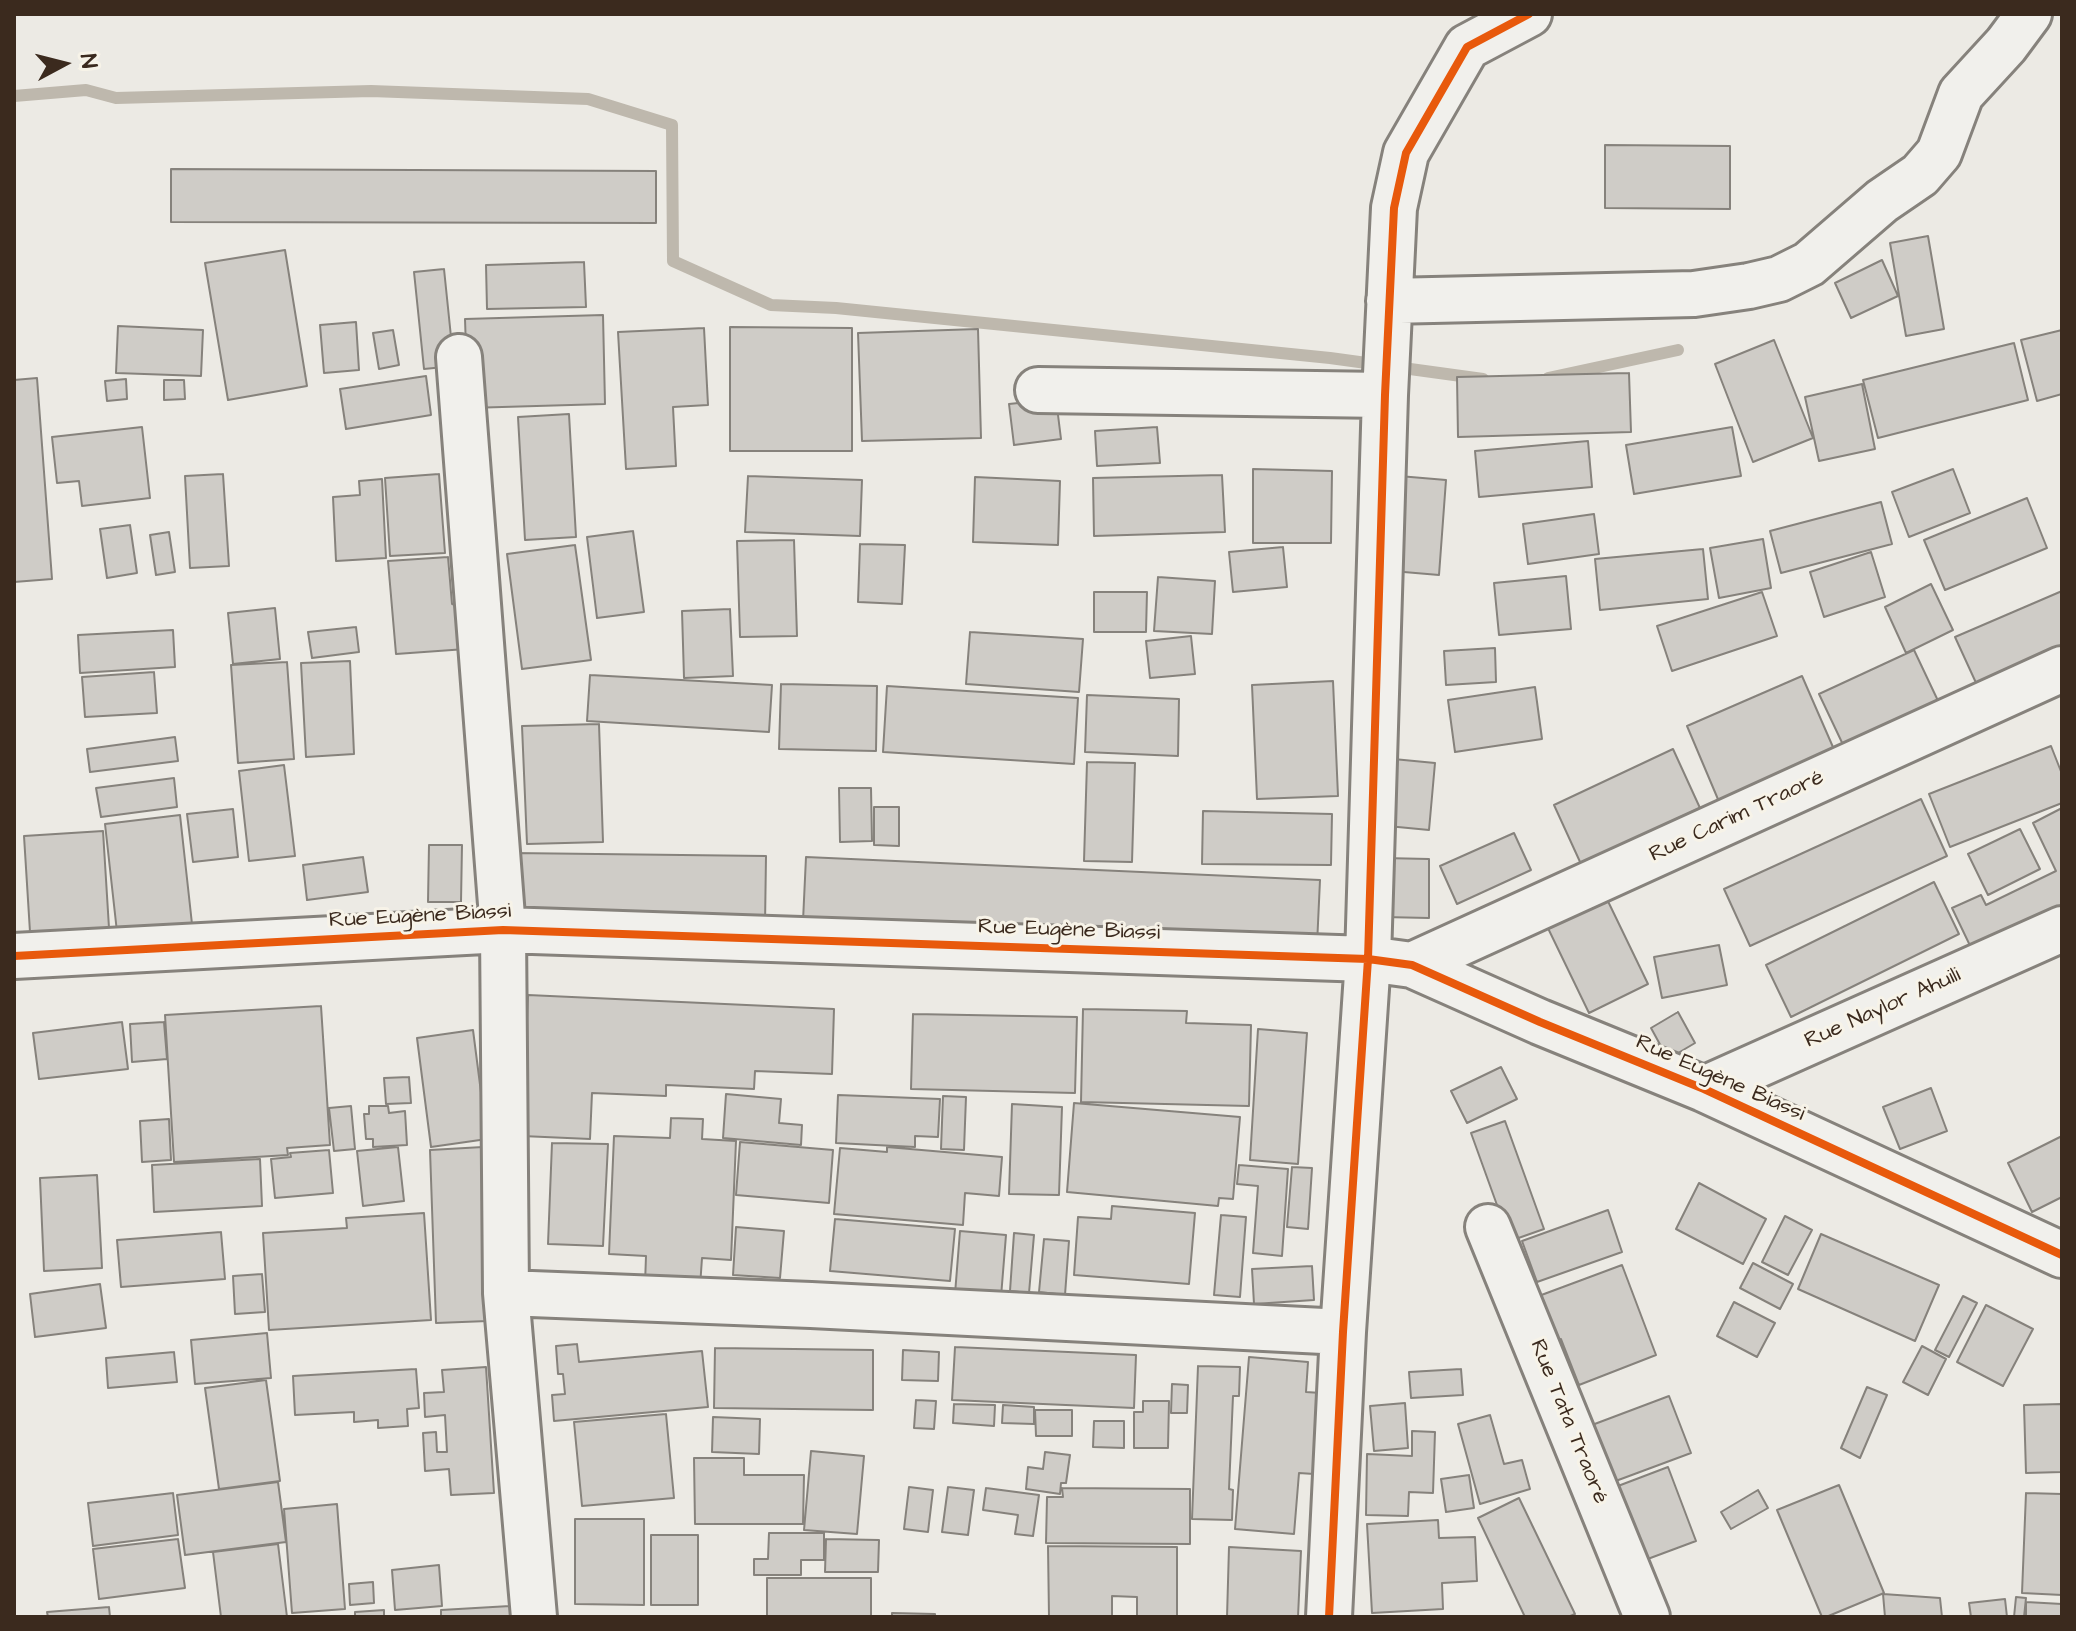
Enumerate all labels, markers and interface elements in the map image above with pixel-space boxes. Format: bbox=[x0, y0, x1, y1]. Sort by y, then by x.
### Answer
north arrow bbox=[24, 24, 104, 104]
text: N bbox=[72, 52, 105, 70]
street label: Rue Carim Traoré bbox=[1646, 765, 1828, 869]
street label: Rue Eugène Biassi bbox=[328, 899, 512, 935]
street label: Rue Eugène Biassi bbox=[977, 915, 1161, 947]
street label: Rue Naylor Ahuili bbox=[1801, 963, 1965, 1055]
street label: Rue Eugène Biassi bbox=[1631, 1030, 1809, 1128]
street label: Rue Tata Traoré bbox=[1523, 1336, 1613, 1508]

